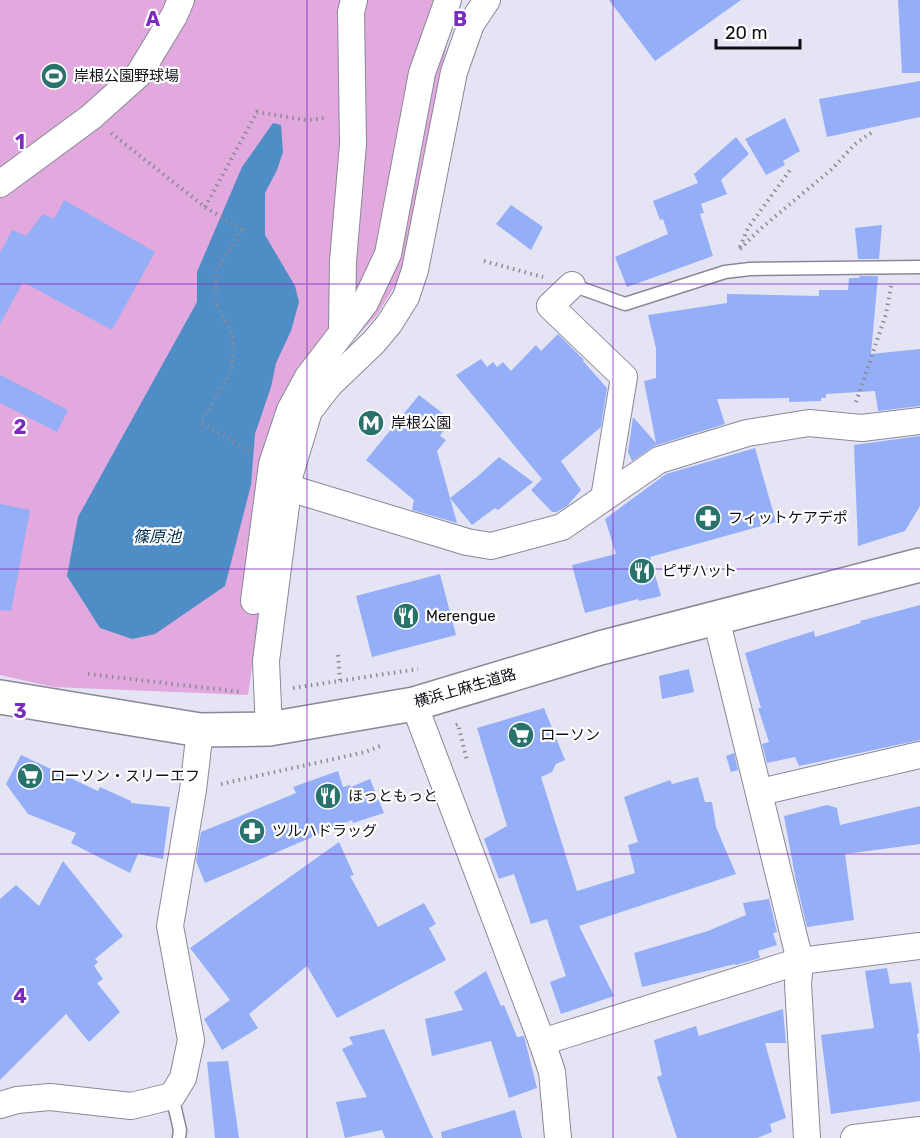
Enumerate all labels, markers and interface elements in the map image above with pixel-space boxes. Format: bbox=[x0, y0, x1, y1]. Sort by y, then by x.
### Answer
text: A bbox=[146, 7, 161, 31]
text: B bbox=[453, 7, 467, 31]
scale bar bbox=[716, 12, 800, 50]
text: 20 m bbox=[725, 22, 767, 44]
sports icon: 岸根公園野球場 bbox=[39, 61, 69, 91]
place label: 岸根公園野球場 bbox=[74, 67, 179, 85]
text: 1 bbox=[15, 130, 25, 154]
metro station icon: 岸根公園 bbox=[356, 408, 386, 438]
place label: 岸根公園 bbox=[391, 414, 451, 432]
text: 2 bbox=[14, 415, 27, 439]
pharmacy icon: フィットケアデポ bbox=[693, 503, 723, 533]
place label: フィットケアデポ bbox=[728, 509, 848, 527]
water label: 篠原池 bbox=[133, 527, 183, 546]
restaurant icon: ピザハット bbox=[627, 556, 657, 586]
place label: ピザハット bbox=[662, 562, 737, 580]
restaurant icon: Merengue bbox=[391, 601, 421, 631]
place label: Merengue bbox=[426, 607, 496, 625]
street label: 横浜上麻生道路 bbox=[412, 665, 518, 711]
text: 3 bbox=[13, 699, 27, 723]
supermarket icon: ローソン bbox=[506, 720, 536, 750]
place label: ローソン bbox=[540, 726, 600, 744]
supermarket icon: ローソン・スリーエフ bbox=[15, 761, 45, 791]
place label: ローソン・スリーエフ bbox=[50, 767, 200, 785]
restaurant icon: ほっともっと bbox=[313, 781, 343, 811]
place label: ほっともっと bbox=[348, 787, 438, 805]
pharmacy icon: ツルハドラッグ bbox=[237, 816, 267, 846]
place label: ツルハドラッグ bbox=[272, 822, 377, 840]
text: 4 bbox=[13, 984, 27, 1008]

